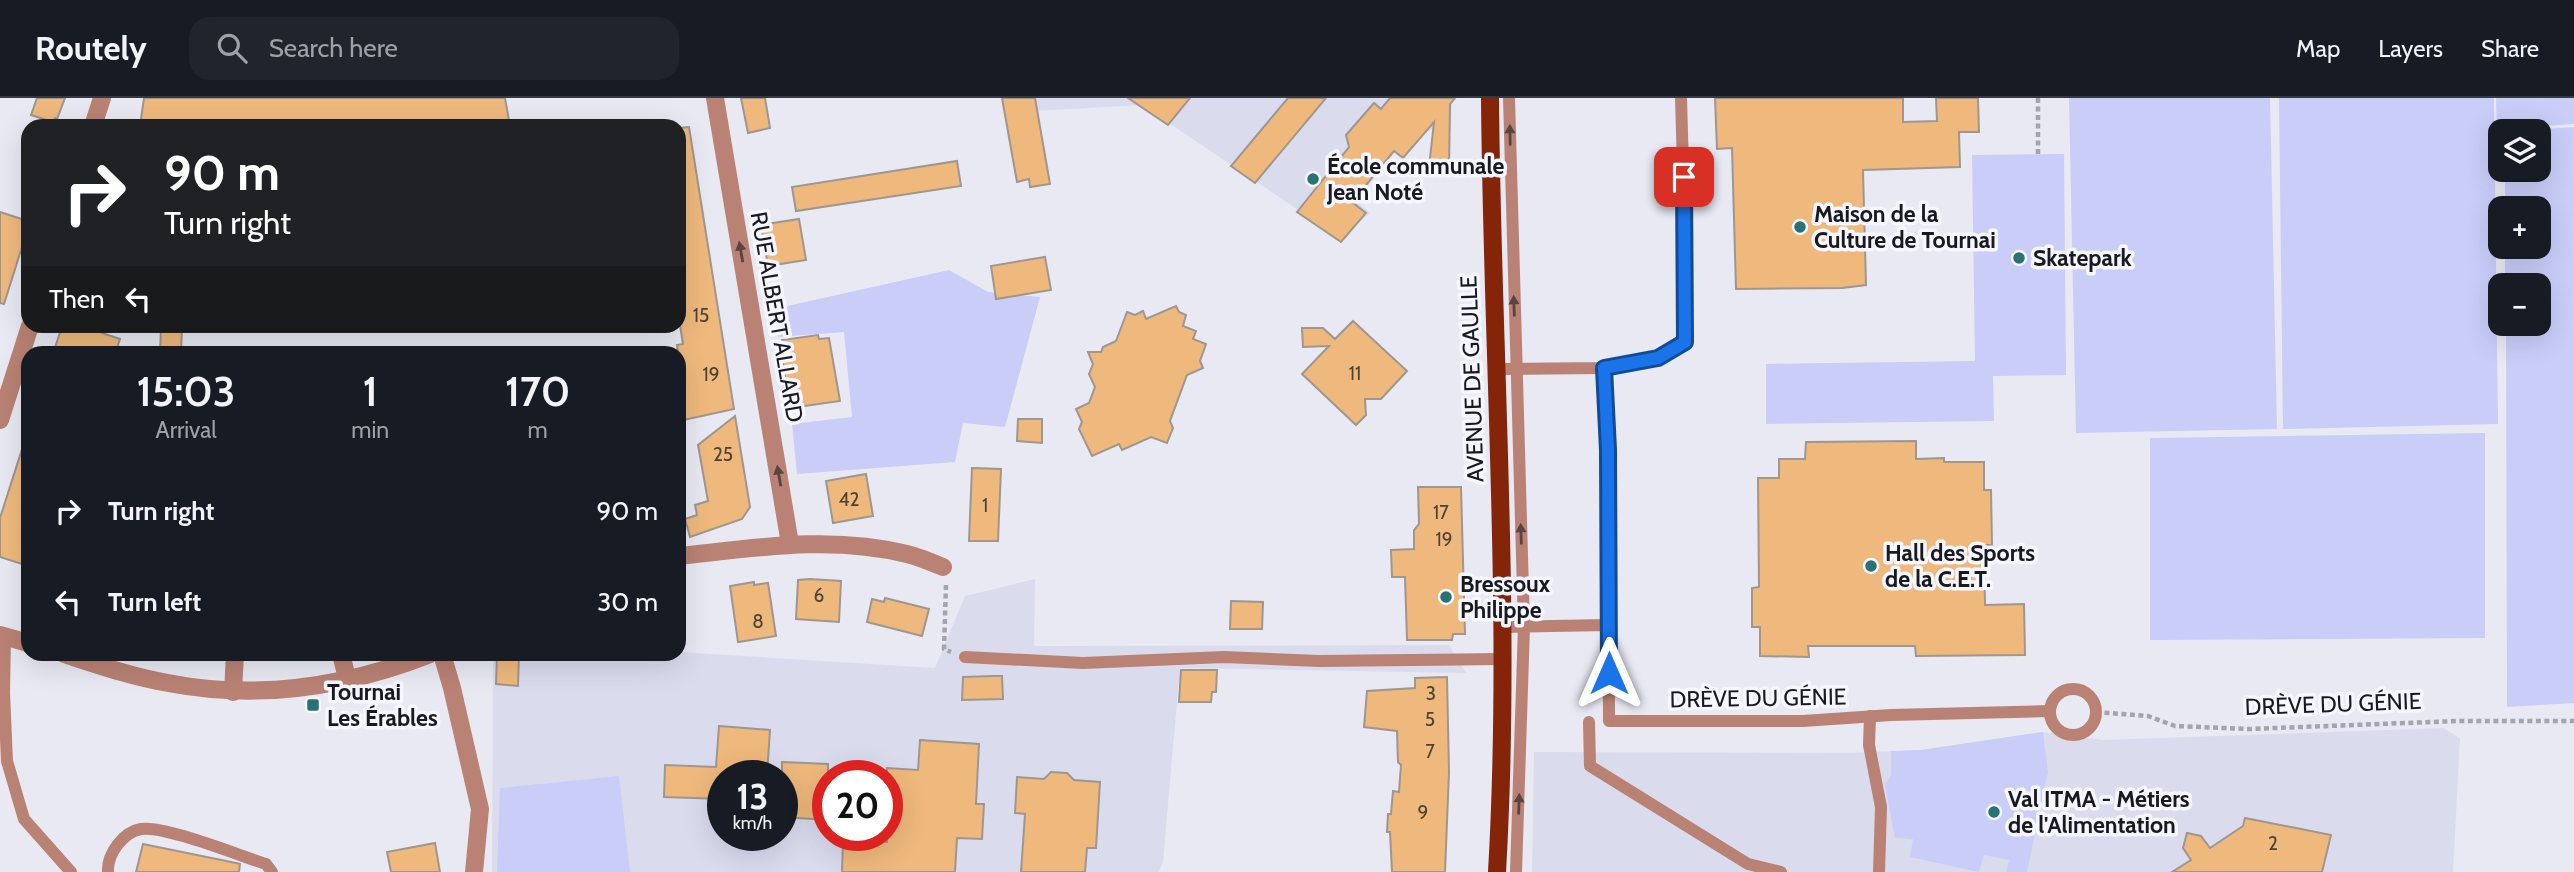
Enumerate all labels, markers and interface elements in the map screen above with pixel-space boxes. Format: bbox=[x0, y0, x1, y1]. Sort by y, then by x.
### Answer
search box bbox=[189, 17, 679, 80]
text: Routely bbox=[35, 28, 147, 68]
icon: search bbox=[213, 29, 251, 67]
text: Search here bbox=[269, 32, 398, 64]
text: Map bbox=[2296, 34, 2340, 63]
text: Layers bbox=[2378, 34, 2443, 63]
text: Share bbox=[2481, 34, 2539, 63]
map controls bbox=[2488, 119, 2551, 336]
button: layers bbox=[2488, 119, 2551, 182]
one-way arrow bbox=[1504, 124, 1515, 146]
text: 90 m bbox=[164, 143, 280, 202]
icon: right bbox=[49, 147, 140, 238]
pin bbox=[1654, 147, 1714, 207]
place label: École communale Jean Noté bbox=[1326, 152, 1504, 206]
icon: arrive bbox=[1665, 158, 1703, 196]
marker: École communale Jean Noté bbox=[1305, 171, 1321, 187]
button: + bbox=[2488, 196, 2551, 259]
place label: Maison de la Culture de Tournai bbox=[1814, 200, 1996, 254]
text: Turn right bbox=[164, 203, 291, 242]
street label: RUE ALBERT ALLARD bbox=[745, 209, 809, 425]
marker: Maison de la Culture de Tournai bbox=[1792, 219, 1808, 235]
one-way arrow bbox=[735, 241, 746, 263]
place label: Skatepark bbox=[2033, 244, 2132, 272]
marker: Skatepark bbox=[2011, 250, 2027, 266]
button: − bbox=[2488, 273, 2551, 336]
street label: AVENUE DE GAULLE bbox=[1454, 275, 1490, 483]
icon: left bbox=[119, 280, 157, 318]
text: Then bbox=[49, 283, 105, 315]
one-way arrow bbox=[1509, 295, 1520, 317]
house number: 15 bbox=[693, 304, 709, 327]
house number: 11 bbox=[1349, 362, 1361, 385]
house number: 19 bbox=[703, 363, 720, 386]
text: 15:03 bbox=[137, 365, 236, 417]
text: 1 bbox=[363, 365, 378, 417]
text: 170 bbox=[505, 365, 570, 417]
text: Arrival bbox=[156, 416, 217, 444]
text: min bbox=[351, 416, 389, 444]
text: m bbox=[527, 416, 548, 444]
house number: 25 bbox=[713, 443, 733, 466]
one-way arrow bbox=[773, 465, 784, 487]
house number: 42 bbox=[839, 488, 859, 511]
icon: right bbox=[49, 492, 87, 530]
house number: 1 bbox=[982, 494, 988, 517]
text: Turn right bbox=[108, 495, 214, 527]
text: 90 m bbox=[596, 495, 658, 527]
house number: 17 bbox=[1433, 501, 1449, 524]
one-way arrow bbox=[1516, 522, 1527, 544]
house number: 19 bbox=[1436, 528, 1453, 551]
place label: Hall des Sports de la C.E.T. bbox=[1885, 539, 2035, 593]
marker: Hall des Sports de la C.E.T. bbox=[1863, 558, 1879, 574]
place label: Bressoux Philippe bbox=[1460, 570, 1551, 624]
icon: left bbox=[49, 583, 87, 621]
house number: 6 bbox=[814, 584, 824, 607]
text: Turn left bbox=[108, 586, 201, 618]
text: 30 m bbox=[597, 586, 658, 618]
marker: Bressoux Philippe bbox=[1438, 589, 1454, 605]
house number: 8 bbox=[752, 610, 764, 633]
position arrow bbox=[1572, 636, 1646, 710]
place label: Tournai Les Érables bbox=[327, 678, 438, 732]
street label: DRÈVE DU GÉNIE bbox=[1669, 681, 1847, 714]
house number: 3 bbox=[1426, 682, 1436, 705]
street label: DRÈVE DU GÉNIE bbox=[2244, 686, 2422, 721]
marker: Tournai Les Érables bbox=[305, 697, 321, 713]
house number: 5 bbox=[1425, 708, 1435, 731]
house number: 7 bbox=[1425, 740, 1435, 763]
speed limit sign: 20 bbox=[812, 760, 903, 851]
text: 13 bbox=[737, 775, 768, 818]
place label: Val ITMA - Métiers de l'Alimentation bbox=[2008, 785, 2190, 839]
one-way arrow bbox=[1513, 793, 1524, 815]
house number: 9 bbox=[1418, 801, 1428, 824]
marker: Val ITMA - Métiers de l'Alimentation bbox=[1986, 804, 2002, 820]
text: km/h bbox=[733, 812, 772, 834]
house number: 2 bbox=[2268, 832, 2278, 855]

